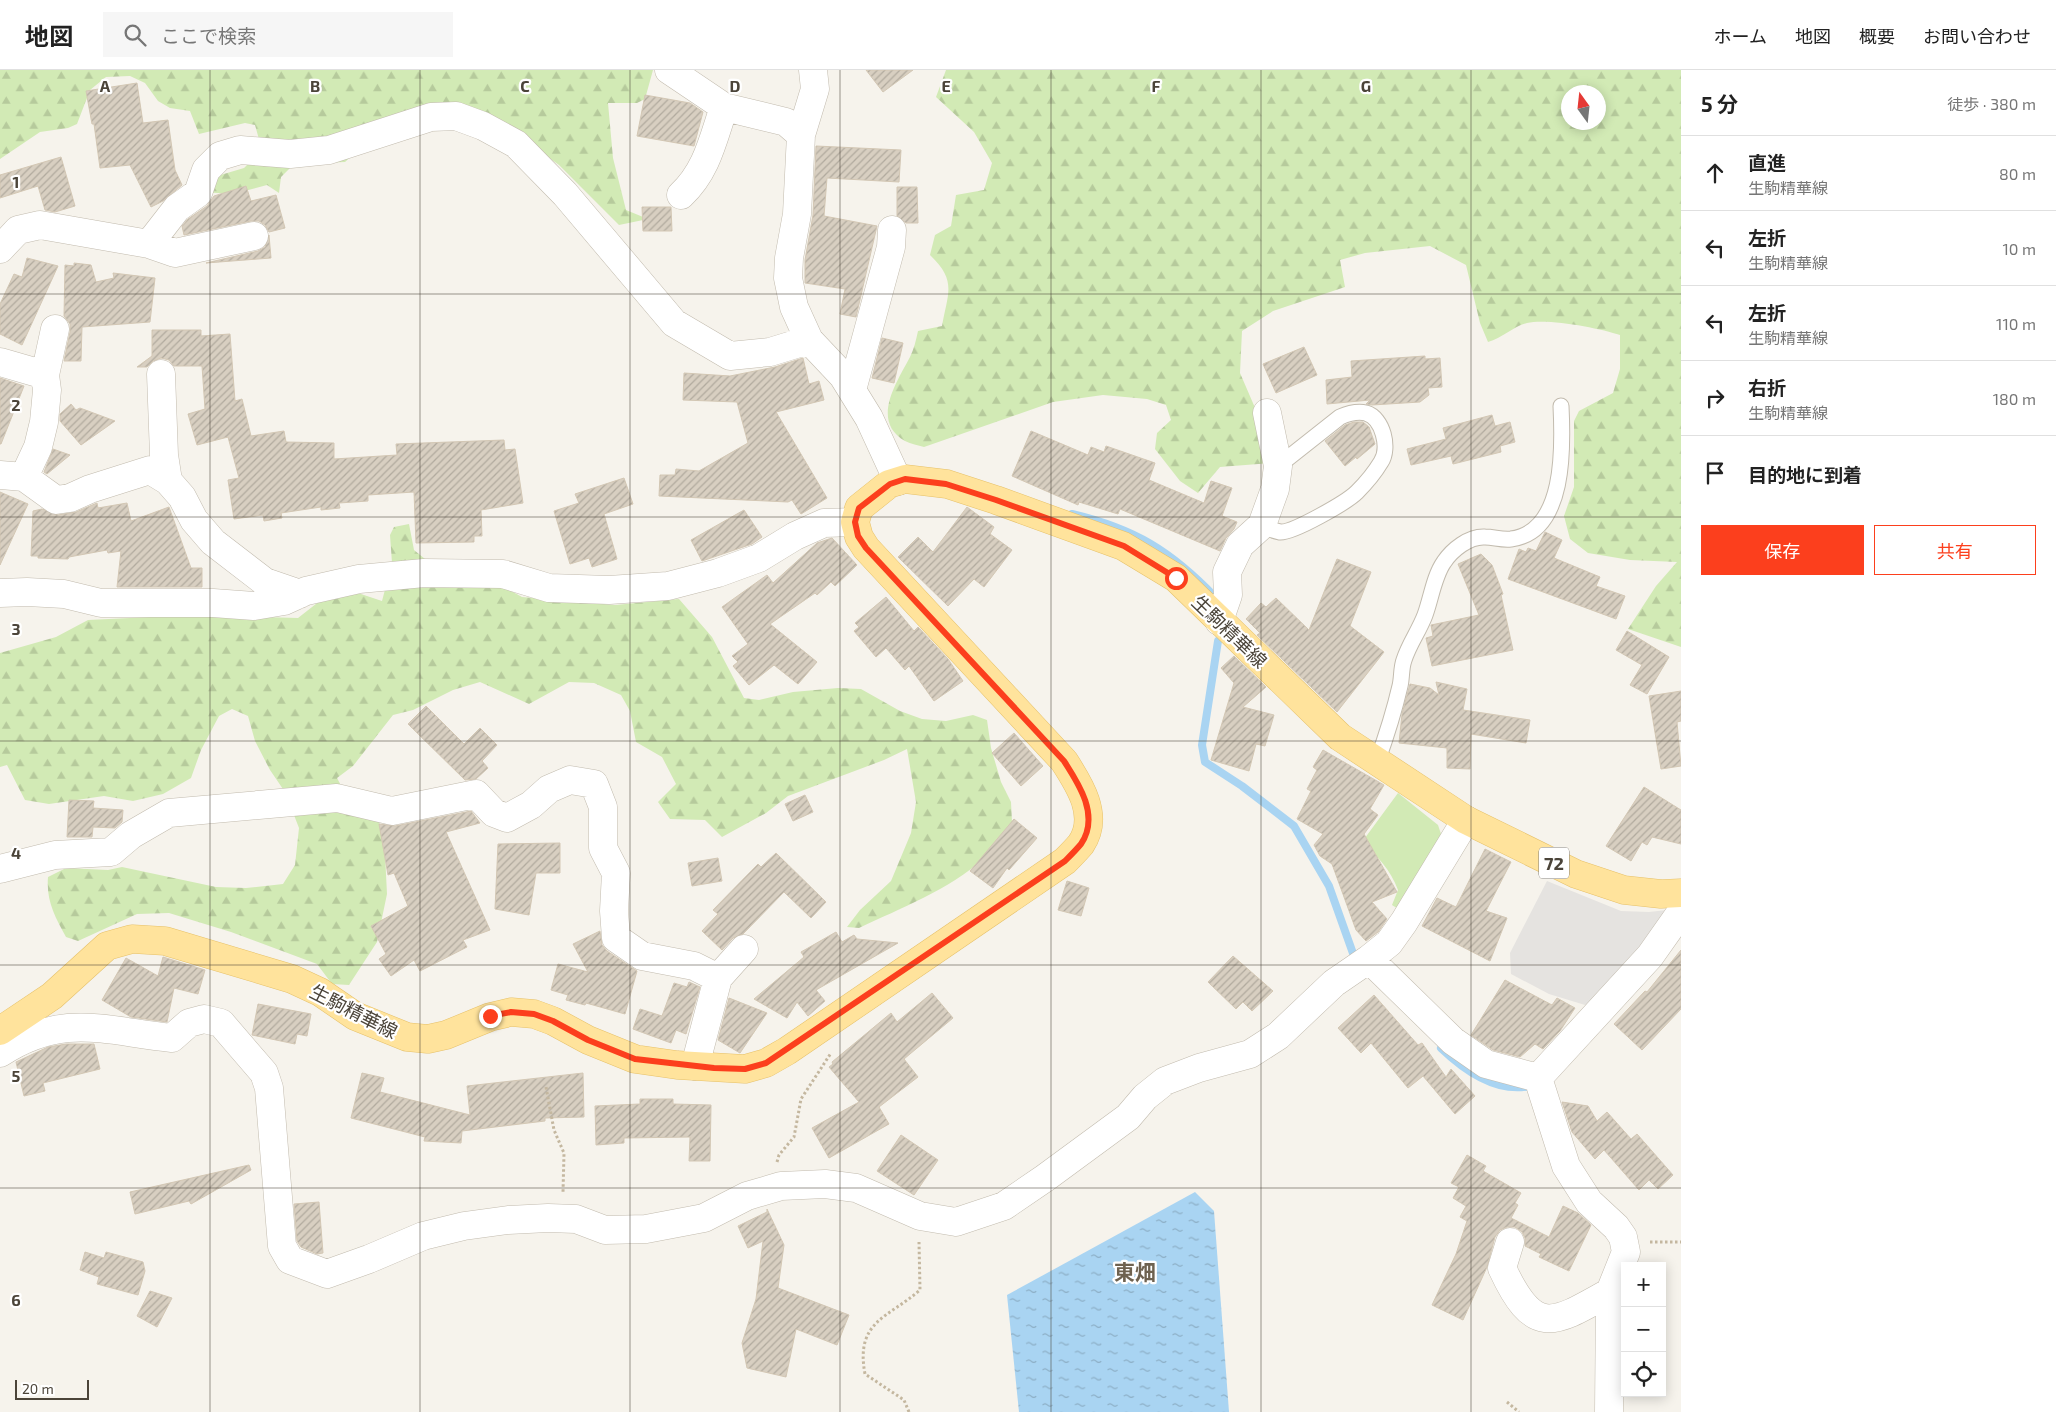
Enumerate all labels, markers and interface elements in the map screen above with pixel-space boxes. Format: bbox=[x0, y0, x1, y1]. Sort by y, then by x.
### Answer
search box bbox=[103, 12, 453, 57]
text: 地図 bbox=[25, 21, 73, 50]
icon: search bbox=[121, 21, 149, 49]
text: ここで検索 bbox=[161, 24, 256, 47]
text: ホーム bbox=[1714, 25, 1767, 47]
text: 地図 bbox=[1795, 25, 1831, 47]
text: 概要 bbox=[1859, 25, 1895, 47]
text: お問い合わせ bbox=[1923, 25, 2031, 47]
text: A bbox=[100, 76, 111, 95]
text: B bbox=[310, 76, 320, 95]
text: C bbox=[520, 76, 530, 95]
text: D bbox=[730, 76, 741, 95]
text: E bbox=[941, 76, 951, 95]
text: F bbox=[1152, 76, 1161, 95]
text: G bbox=[1361, 76, 1371, 95]
north arrow bbox=[1561, 85, 1606, 130]
text: 5 分 bbox=[1701, 91, 1738, 116]
text: 徒歩 · 380 m bbox=[1947, 94, 2036, 113]
text: 直進 bbox=[1748, 151, 1786, 174]
icon: ahead bbox=[1701, 159, 1729, 187]
text: 80 m bbox=[1999, 164, 2036, 183]
text: 1 bbox=[13, 172, 19, 191]
text: 生駒精華線 bbox=[1748, 178, 1828, 197]
text: 左折 bbox=[1748, 226, 1786, 249]
icon: left bbox=[1701, 234, 1729, 262]
text: 10 m bbox=[2002, 239, 2036, 258]
text: 生駒精華線 bbox=[1748, 253, 1828, 272]
text: 左折 bbox=[1748, 301, 1786, 324]
icon: left bbox=[1701, 309, 1729, 337]
text: 110 m bbox=[1996, 314, 2036, 333]
text: 生駒精華線 bbox=[1748, 328, 1828, 347]
text: 右折 bbox=[1748, 376, 1786, 399]
icon: right bbox=[1701, 384, 1729, 412]
text: 180 m bbox=[1993, 389, 2036, 408]
text: 2 bbox=[11, 395, 21, 414]
text: 生駒精華線 bbox=[1748, 403, 1828, 422]
icon: arrive bbox=[1701, 459, 1729, 487]
text: 目的地に到着 bbox=[1748, 463, 1862, 486]
button: 保存 bbox=[1701, 525, 1864, 575]
button: 共有 bbox=[1874, 525, 2036, 575]
route start bbox=[1165, 567, 1188, 590]
street label: 生駒精華線 bbox=[1188, 590, 1272, 672]
text: 3 bbox=[11, 619, 21, 638]
text: 4 bbox=[11, 843, 21, 862]
road number: 72 bbox=[1539, 848, 1569, 878]
street label: 生駒精華線 bbox=[306, 979, 402, 1043]
route end bbox=[479, 1005, 502, 1028]
text: 5 bbox=[12, 1066, 21, 1085]
district label: 東畑 bbox=[1114, 1259, 1156, 1284]
map controls bbox=[1621, 1262, 1666, 1397]
button: + bbox=[1621, 1262, 1666, 1307]
text: 6 bbox=[11, 1290, 21, 1309]
button: − bbox=[1621, 1307, 1666, 1352]
button: locate bbox=[1621, 1352, 1666, 1397]
scale bar bbox=[15, 1377, 89, 1400]
text: 20 m bbox=[22, 1380, 54, 1397]

